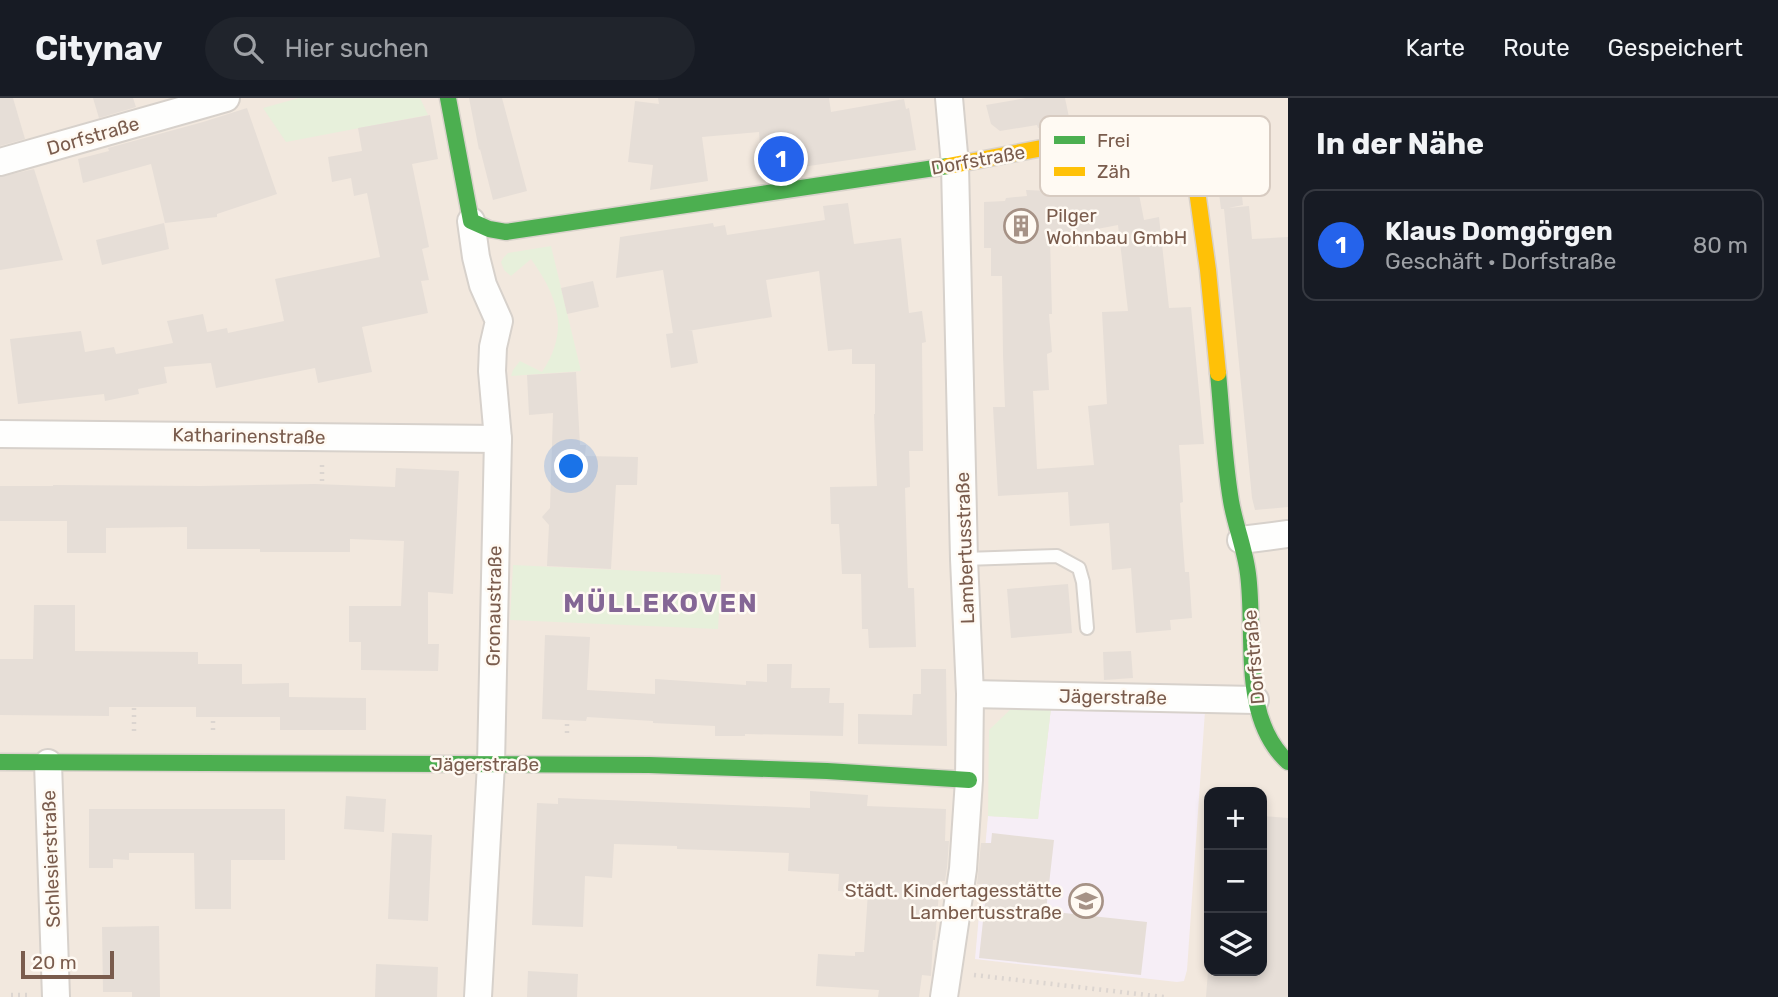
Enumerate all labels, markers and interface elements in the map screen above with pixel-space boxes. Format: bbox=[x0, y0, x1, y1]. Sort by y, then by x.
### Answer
search box bbox=[205, 17, 695, 80]
text: Citynav bbox=[35, 29, 163, 68]
icon: search bbox=[229, 29, 267, 67]
text: Hier suchen bbox=[285, 33, 429, 64]
text: Karte bbox=[1406, 34, 1465, 62]
text: Route bbox=[1503, 34, 1570, 62]
text: Gespeichert bbox=[1608, 34, 1743, 62]
street label: Dorfstraße bbox=[44, 112, 142, 160]
legend bbox=[1040, 116, 1270, 196]
text: In der Nähe bbox=[1316, 126, 1484, 162]
text: Frei bbox=[1097, 129, 1130, 152]
pin: 1 bbox=[758, 133, 804, 185]
street label: Dorfstraße bbox=[929, 140, 1027, 180]
text: Zäh bbox=[1097, 160, 1130, 183]
place label: Pilger Wohnbau GmbH bbox=[1046, 204, 1187, 249]
building icon: Pilger Wohnbau GmbH bbox=[1002, 207, 1040, 245]
text: Klaus Domgörgen bbox=[1385, 216, 1613, 247]
text: 1 bbox=[1335, 231, 1347, 259]
text: 80 m bbox=[1693, 231, 1748, 259]
text: Geschäft · Dorfstraße bbox=[1385, 247, 1616, 275]
street label: Katharinenstraße bbox=[172, 423, 326, 449]
your location bbox=[554, 449, 588, 483]
street label: Lambertusstraße bbox=[951, 471, 979, 625]
street label: Gronaustraße bbox=[481, 545, 507, 667]
district label: MÜLLEKOVEN bbox=[563, 588, 759, 619]
street label: Dorfstraße bbox=[1238, 609, 1270, 705]
street label: Jägerstraße bbox=[1059, 685, 1167, 709]
street label: Jägerstraße bbox=[431, 753, 539, 776]
map controls bbox=[1204, 787, 1267, 976]
button: + bbox=[1204, 787, 1267, 850]
street label: Schlesierstraße bbox=[37, 790, 65, 928]
button: − bbox=[1204, 850, 1267, 913]
place label: Städt. Kindertagesstätte Lambertusstraße bbox=[845, 879, 1062, 924]
school or university icon: Städt. Kindertagesstätte Lambertusstraße bbox=[1067, 882, 1105, 920]
button: layers bbox=[1204, 913, 1267, 976]
scale bar bbox=[21, 948, 114, 980]
text: 20 m bbox=[32, 951, 77, 974]

